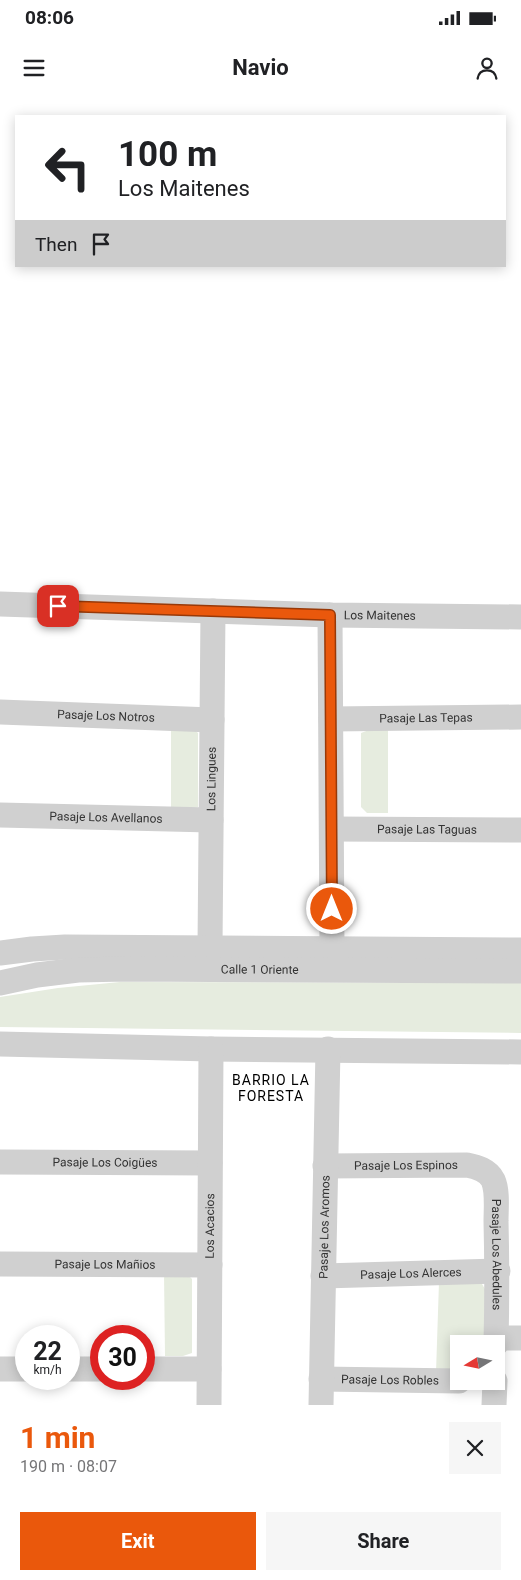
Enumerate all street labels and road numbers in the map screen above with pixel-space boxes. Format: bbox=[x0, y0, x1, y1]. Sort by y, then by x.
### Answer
street label: Los Maitenes bbox=[344, 608, 416, 623]
street label: Pasaje Los Notros bbox=[57, 707, 155, 725]
street label: Pasaje Las Tepas bbox=[379, 711, 473, 725]
street label: Los Lingues bbox=[204, 747, 219, 811]
street label: Pasaje Los Avellanos bbox=[49, 809, 163, 826]
street label: Pasaje Las Taguas bbox=[377, 822, 477, 837]
street label: Calle 1 Oriente bbox=[221, 962, 299, 977]
street label: Pasaje Los Coigües bbox=[52, 1155, 158, 1170]
street label: Pasaje Los Espinos bbox=[354, 1158, 458, 1173]
street label: Pasaje Los Aromos bbox=[316, 1175, 333, 1279]
street label: Los Acacios bbox=[203, 1193, 217, 1259]
street label: Pasaje Los Abedules bbox=[489, 1199, 504, 1310]
street label: Pasaje Los Mañios bbox=[54, 1257, 156, 1272]
street label: Pasaje Los Alerces bbox=[360, 1265, 462, 1282]
street label: Pasaje Los Robles bbox=[341, 1372, 439, 1388]

